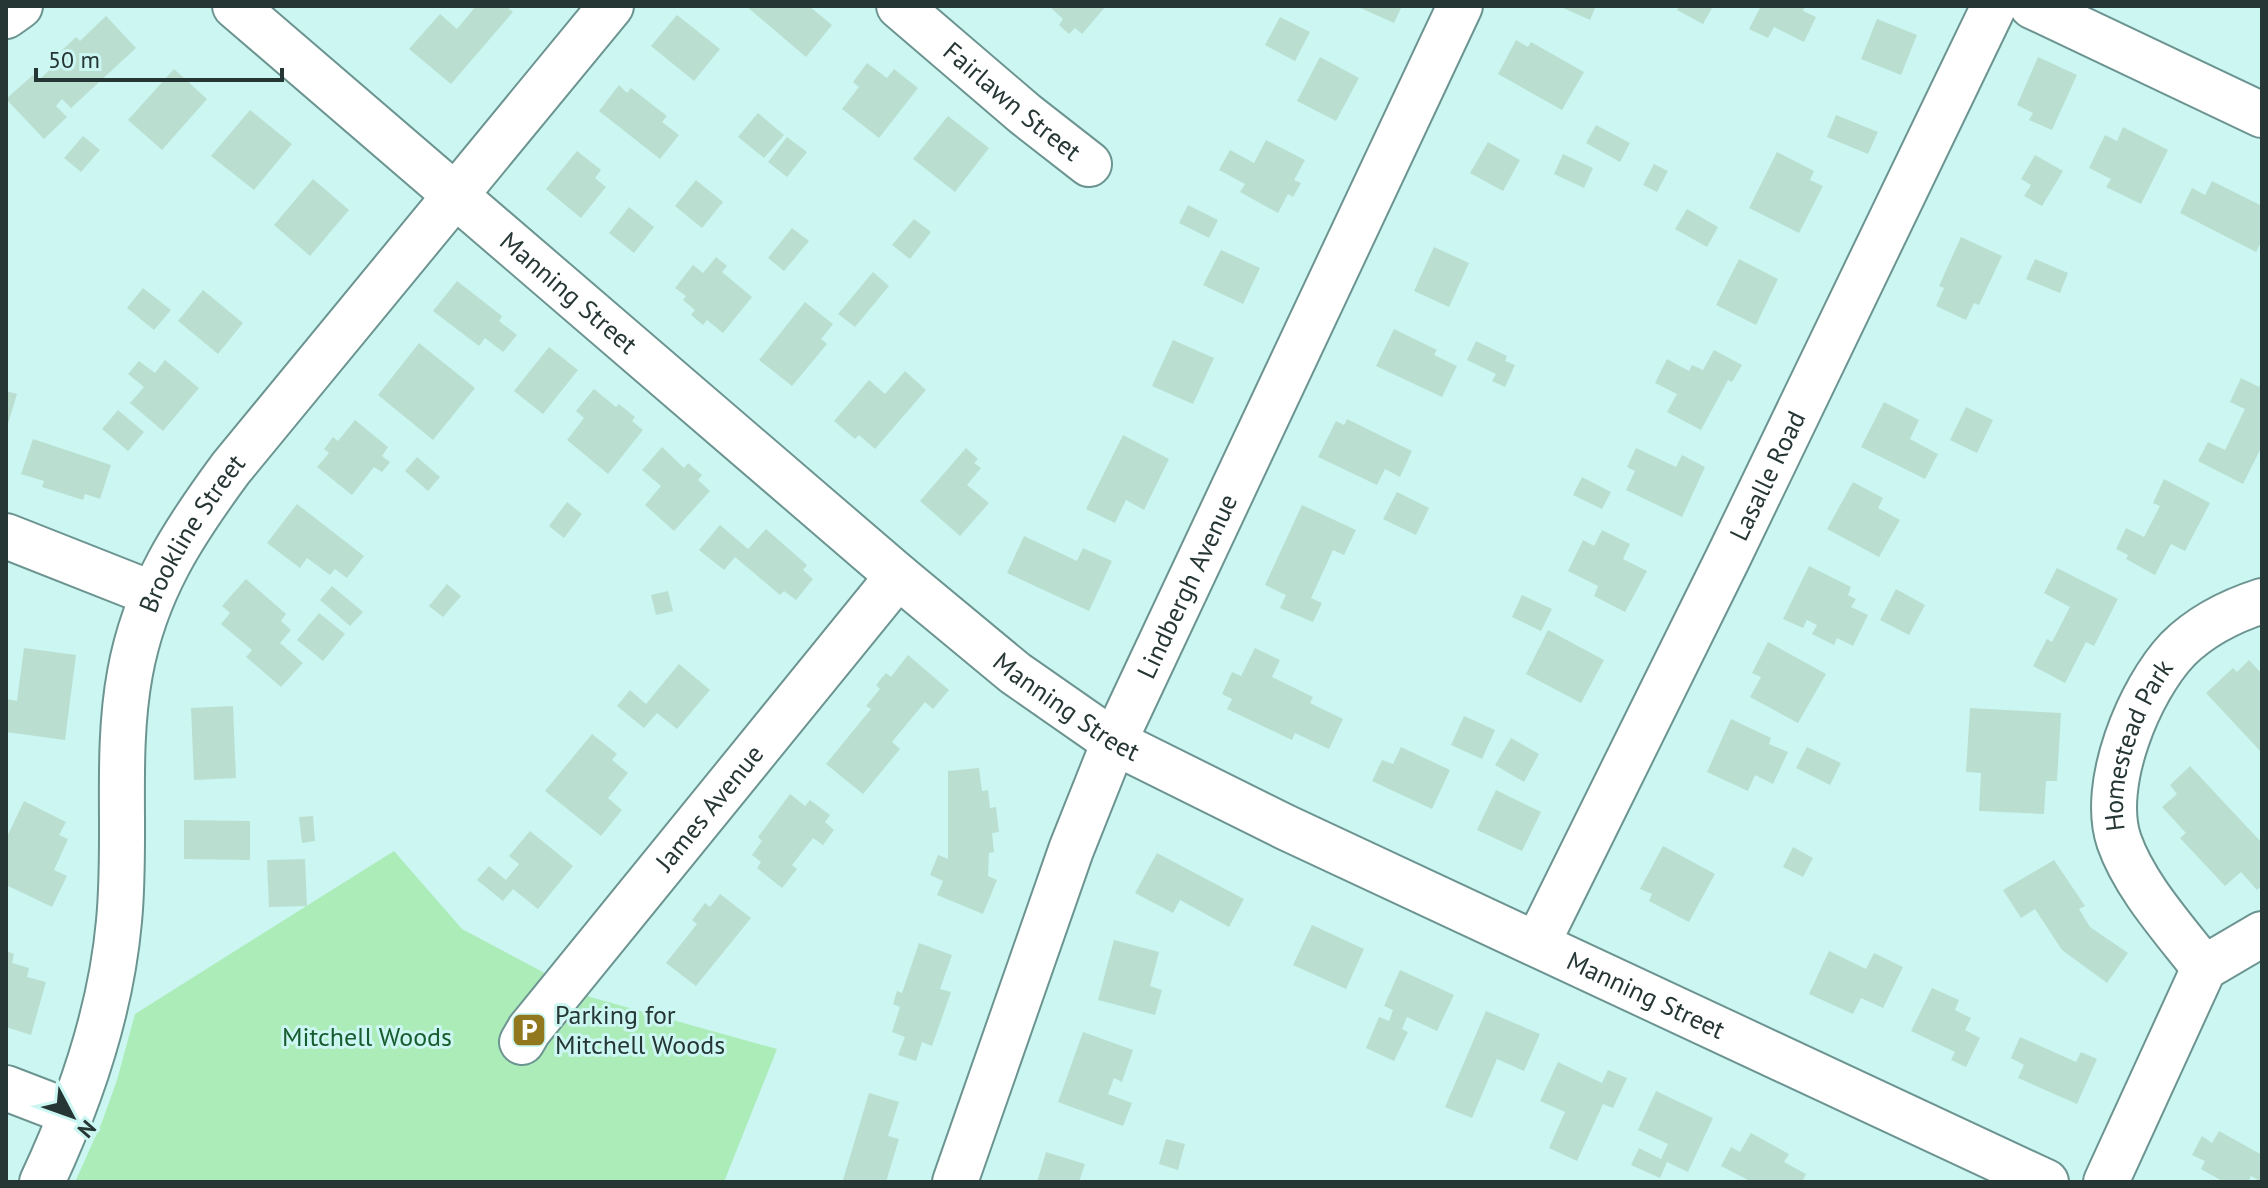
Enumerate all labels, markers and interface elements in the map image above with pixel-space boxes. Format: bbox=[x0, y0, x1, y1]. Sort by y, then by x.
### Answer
scale bar bbox=[36, 32, 282, 82]
street label: Fairlawn Street bbox=[937, 34, 1088, 168]
text: 50 m bbox=[48, 44, 100, 75]
street label: Manning Street bbox=[494, 224, 645, 361]
street label: Lasalle Road bbox=[1722, 405, 1812, 546]
street label: Brookline Street bbox=[131, 447, 252, 617]
street label: Lindbergh Avenue bbox=[1129, 488, 1244, 684]
street label: Manning Street bbox=[987, 645, 1145, 768]
street label: Homestead Park bbox=[2097, 652, 2180, 833]
street label: James Avenue bbox=[647, 738, 770, 878]
street label: Manning Street bbox=[1562, 944, 1730, 1046]
place label: Parking for Mitchell Woods bbox=[555, 998, 725, 1061]
parking icon: Parking for Mitchell Woods bbox=[510, 1011, 548, 1049]
park label: Mitchell Woods bbox=[282, 1020, 452, 1053]
north arrow bbox=[32, 1076, 112, 1156]
text: N bbox=[72, 1114, 102, 1144]

